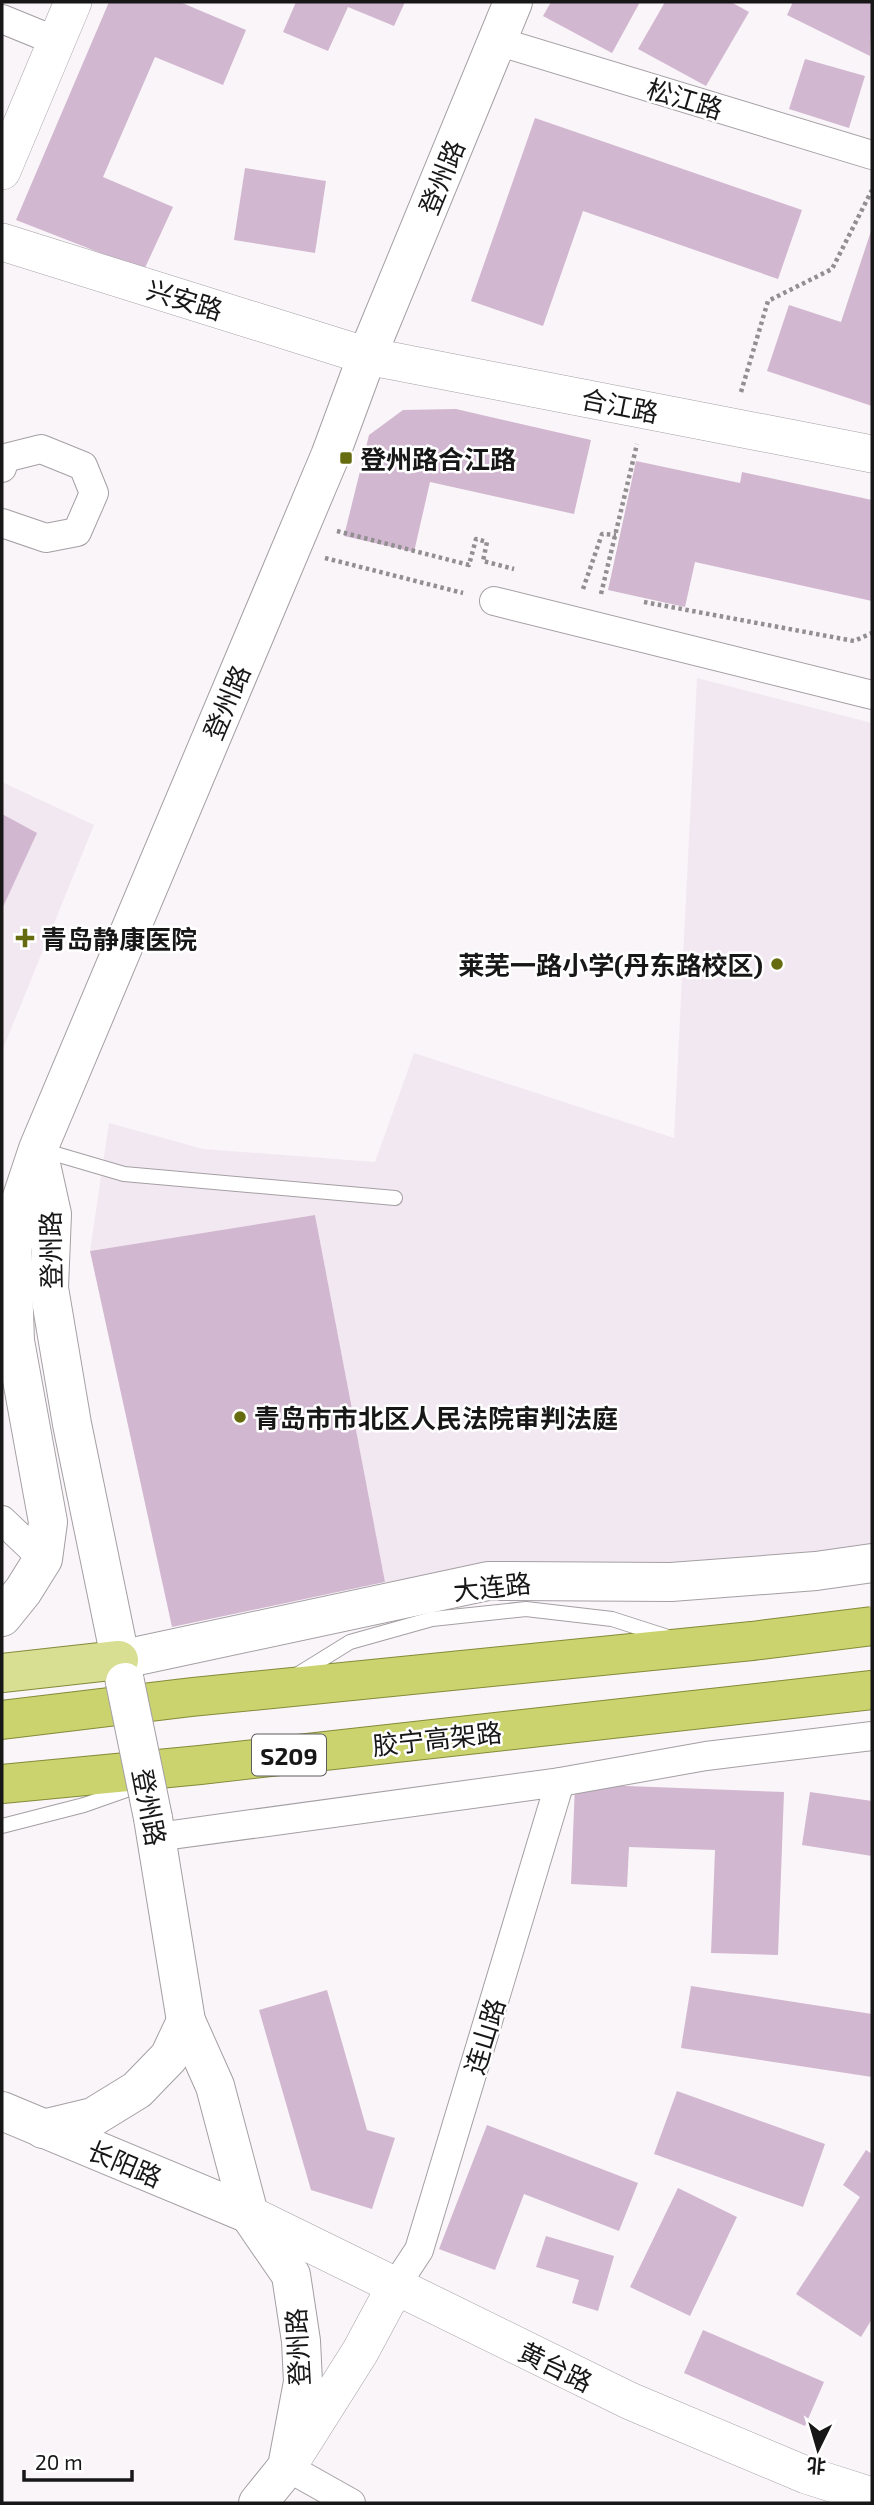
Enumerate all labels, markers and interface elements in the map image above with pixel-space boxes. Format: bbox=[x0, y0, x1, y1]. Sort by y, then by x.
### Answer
street label: 松江路 bbox=[643, 72, 727, 124]
street label: 登州路 bbox=[412, 135, 470, 219]
street label: 兴安路 bbox=[143, 273, 227, 325]
street label: 合江路 bbox=[579, 382, 661, 428]
place label: 登州路合江路 bbox=[360, 443, 516, 474]
marker: 登州路合江路 bbox=[338, 450, 354, 466]
street label: 登州路 bbox=[196, 660, 256, 744]
place label: 青岛静康医院 bbox=[41, 923, 197, 954]
marker: 青岛静康医院 bbox=[15, 928, 35, 948]
place label: 莱芜一路小学(丹东路校区) bbox=[458, 949, 763, 980]
marker: 莱芜一路小学(丹东路校区) bbox=[769, 956, 785, 972]
street label: 登州路 bbox=[34, 1211, 66, 1289]
place label: 青岛市市北区人民法院审判法庭 bbox=[254, 1402, 618, 1433]
marker: 青岛市市北区人民法院审判法庭 bbox=[232, 1409, 248, 1425]
street label: 大连路 bbox=[452, 1567, 532, 1605]
street label: 胶宁高架路 bbox=[371, 1716, 503, 1760]
road number: S209 bbox=[252, 1735, 326, 1776]
street label: 登州路 bbox=[127, 1766, 173, 1848]
street label: 连山路 bbox=[458, 1994, 510, 2078]
street label: 长阳路 bbox=[83, 2133, 167, 2193]
street label: 登州路 bbox=[279, 2307, 315, 2387]
street label: 黄台路 bbox=[514, 2335, 598, 2397]
north arrow bbox=[783, 2414, 853, 2484]
scale bar bbox=[24, 2438, 133, 2482]
text: 20 m bbox=[35, 2449, 83, 2474]
text: 北 bbox=[806, 2454, 827, 2479]

